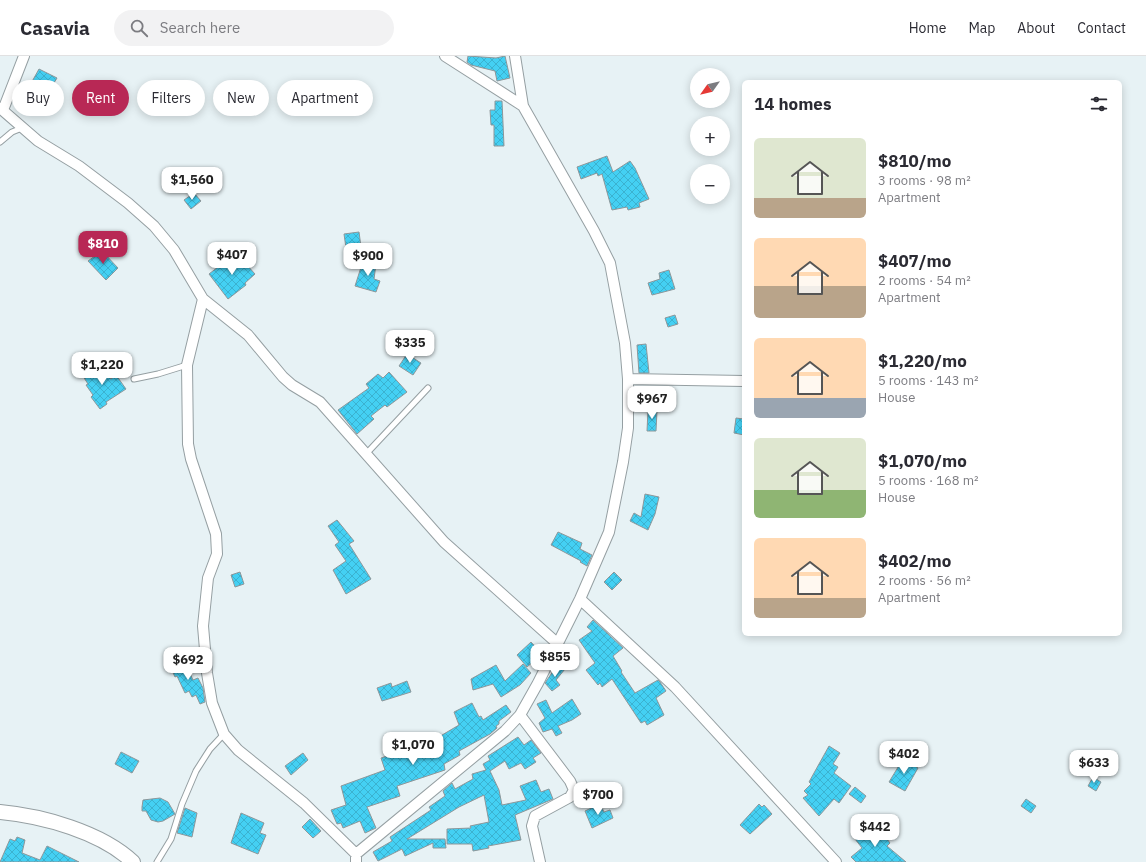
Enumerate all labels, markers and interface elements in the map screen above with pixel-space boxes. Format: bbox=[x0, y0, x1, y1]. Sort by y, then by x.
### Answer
search box bbox=[114, 10, 394, 46]
text: Casavia bbox=[20, 16, 90, 40]
icon: search bbox=[128, 17, 150, 39]
text: Search here bbox=[160, 18, 240, 37]
text: Home bbox=[909, 19, 946, 37]
text: Map bbox=[968, 19, 995, 37]
text: About bbox=[1017, 19, 1055, 37]
text: Contact bbox=[1077, 19, 1126, 37]
north arrow bbox=[690, 68, 730, 108]
map controls bbox=[690, 68, 730, 204]
chip: Buy bbox=[12, 80, 64, 116]
chip: Rent bbox=[72, 80, 129, 116]
chip: Filters bbox=[137, 80, 205, 116]
chip: New bbox=[213, 80, 269, 116]
chip: Apartment bbox=[277, 80, 373, 116]
text: 14 homes bbox=[754, 93, 831, 115]
icon: filters bbox=[1088, 93, 1110, 115]
button: + bbox=[690, 116, 730, 156]
text: $810/mo bbox=[878, 150, 951, 172]
icon: home bbox=[786, 154, 834, 202]
button: − bbox=[690, 164, 730, 204]
pin: $1,560 bbox=[159, 167, 225, 201]
text: $1,560 bbox=[170, 171, 214, 188]
text: 3 rooms · 98 m² bbox=[878, 172, 971, 189]
text: Apartment bbox=[878, 189, 941, 206]
pin: $810 bbox=[79, 231, 127, 265]
text: $810 bbox=[87, 235, 119, 252]
pin: $407 bbox=[208, 242, 256, 276]
pin: $900 bbox=[344, 243, 392, 277]
text: $407 bbox=[216, 246, 248, 263]
text: $900 bbox=[352, 247, 384, 264]
text: $407/mo bbox=[878, 250, 951, 272]
icon: home bbox=[786, 254, 834, 302]
text: 2 rooms · 54 m² bbox=[878, 272, 971, 289]
text: Apartment bbox=[878, 289, 941, 306]
pin: $335 bbox=[386, 330, 434, 364]
text: $335 bbox=[394, 334, 426, 351]
text: $1,220/mo bbox=[878, 350, 967, 372]
pin: $1,220 bbox=[69, 352, 135, 386]
icon: home bbox=[786, 354, 834, 402]
text: $1,220 bbox=[80, 356, 124, 373]
text: 5 rooms · 143 m² bbox=[878, 372, 979, 389]
pin: $967 bbox=[628, 386, 676, 420]
text: House bbox=[878, 389, 915, 406]
text: $967 bbox=[636, 390, 668, 407]
text: $1,070/mo bbox=[878, 450, 967, 472]
icon: home bbox=[786, 454, 834, 502]
text: 5 rooms · 168 m² bbox=[878, 472, 979, 489]
text: House bbox=[878, 489, 915, 506]
text: $402/mo bbox=[878, 550, 951, 572]
icon: home bbox=[786, 554, 834, 602]
text: 2 rooms · 56 m² bbox=[878, 572, 971, 589]
text: Apartment bbox=[878, 589, 941, 606]
pin: $855 bbox=[531, 644, 579, 678]
pin: $692 bbox=[164, 647, 212, 681]
text: $855 bbox=[539, 648, 571, 665]
text: $692 bbox=[172, 651, 204, 668]
pin: $1,070 bbox=[380, 732, 446, 766]
text: $1,070 bbox=[391, 736, 435, 753]
pin: $402 bbox=[880, 741, 928, 775]
text: $402 bbox=[888, 745, 920, 762]
pin: $633 bbox=[1070, 750, 1118, 784]
text: $633 bbox=[1078, 754, 1110, 771]
pin: $700 bbox=[574, 782, 622, 816]
text: $700 bbox=[582, 786, 614, 803]
pin: $442 bbox=[851, 814, 899, 848]
text: $442 bbox=[859, 818, 891, 835]

